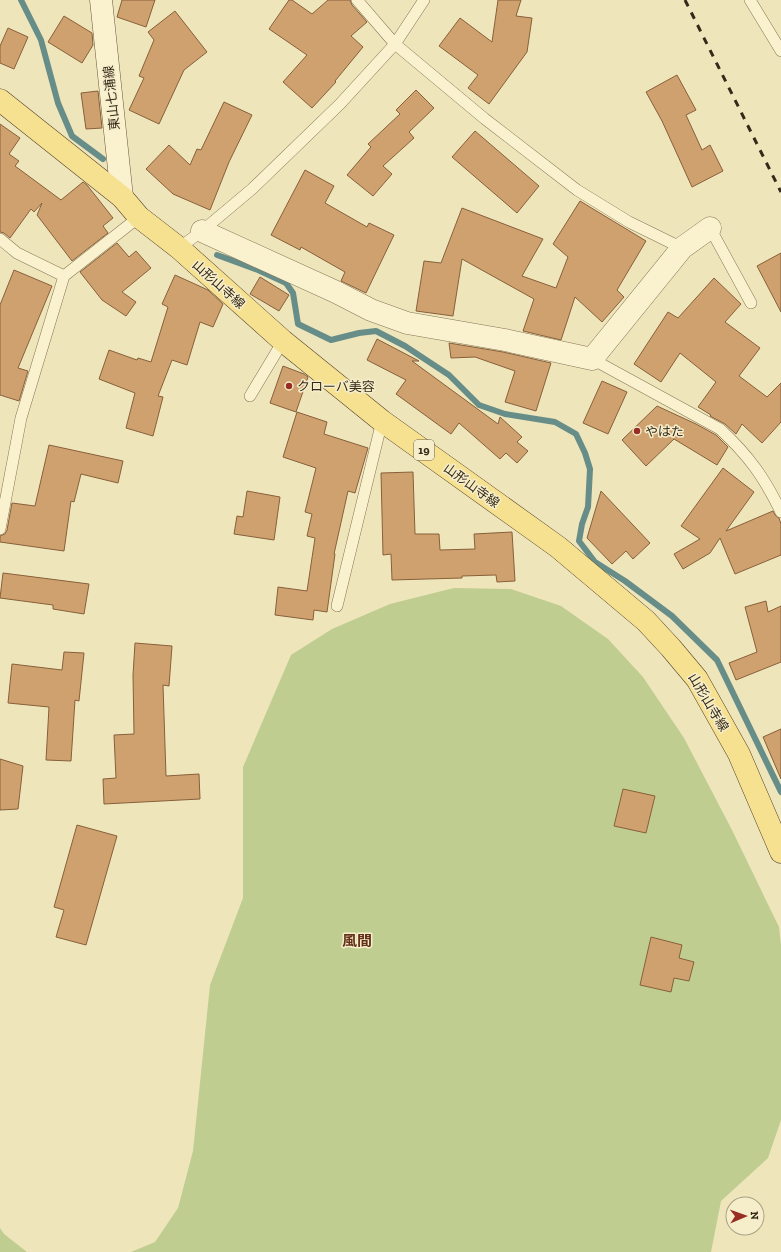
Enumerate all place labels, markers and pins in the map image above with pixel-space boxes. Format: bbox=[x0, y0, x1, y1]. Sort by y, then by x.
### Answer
place label: クローバ美容 bbox=[297, 379, 375, 394]
marker: クローバ美容 bbox=[284, 381, 294, 391]
place label: やはた bbox=[645, 424, 684, 439]
marker: やはた bbox=[632, 426, 642, 436]

